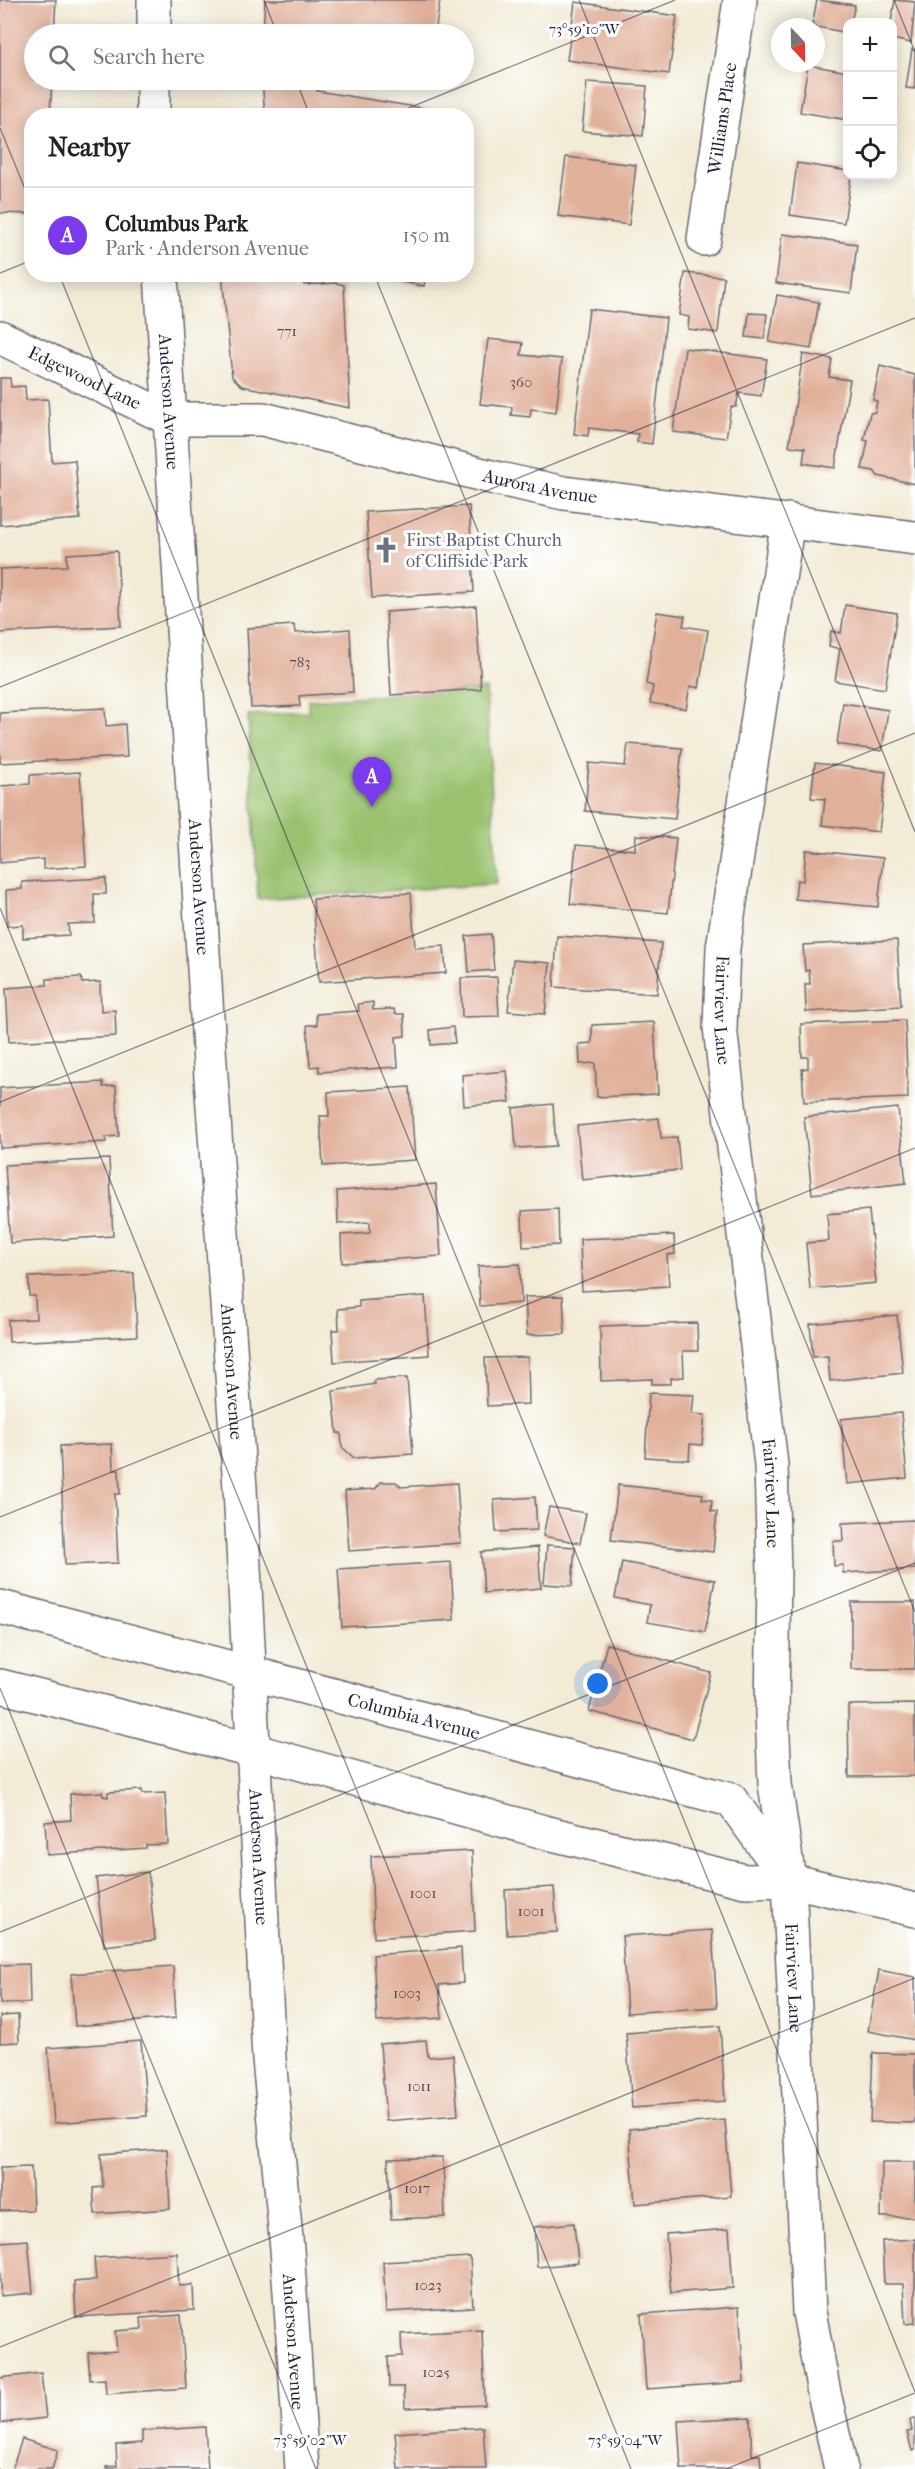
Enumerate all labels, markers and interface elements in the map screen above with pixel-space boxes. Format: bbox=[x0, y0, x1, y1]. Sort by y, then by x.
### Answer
north arrow bbox=[771, 18, 825, 72]
map controls bbox=[843, 18, 897, 180]
button: + bbox=[843, 18, 897, 72]
text: 73°59'10"W bbox=[549, 20, 621, 38]
search box bbox=[24, 24, 474, 90]
icon: search bbox=[45, 41, 78, 74]
text: Search here bbox=[93, 44, 205, 70]
street label: Williams Place bbox=[704, 61, 741, 177]
button: − bbox=[843, 72, 897, 126]
button: locate bbox=[843, 126, 897, 180]
text: Nearby bbox=[48, 132, 130, 163]
text: Columbus Park bbox=[105, 211, 248, 237]
text: A bbox=[61, 224, 74, 247]
text: 150 m bbox=[402, 224, 450, 247]
text: Park · Anderson Avenue bbox=[105, 237, 309, 260]
house number: 771 bbox=[277, 322, 297, 340]
street label: Anderson Avenue bbox=[154, 332, 183, 471]
street label: Edgewood Lane bbox=[25, 342, 144, 414]
house number: 360 bbox=[510, 373, 532, 391]
street label: Aurora Avenue bbox=[479, 465, 598, 508]
place label: First Baptist Church of Cliffside Park bbox=[406, 530, 562, 572]
church icon: First Baptist Church of Cliffside Park bbox=[371, 535, 401, 565]
house number: 783 bbox=[290, 653, 310, 671]
pin: A bbox=[352, 758, 392, 807]
street label: Anderson Avenue bbox=[184, 817, 213, 956]
street label: Fairview Lane bbox=[709, 955, 734, 1066]
street label: Anderson Avenue bbox=[216, 1302, 247, 1441]
street label: Fairview Lane bbox=[757, 1437, 783, 1548]
your location bbox=[583, 1669, 612, 1698]
street label: Columbia Avenue bbox=[345, 1689, 482, 1744]
street label: Anderson Avenue bbox=[244, 1787, 272, 1926]
house number: 1001 bbox=[409, 1884, 437, 1902]
house number: 1001 bbox=[517, 1902, 545, 1920]
street label: Fairview Lane bbox=[780, 1923, 806, 2033]
house number: 1003 bbox=[393, 1984, 421, 2002]
house number: 1011 bbox=[407, 2077, 431, 2095]
house number: 1017 bbox=[404, 2179, 430, 2197]
street label: Anderson Avenue bbox=[278, 2272, 308, 2411]
house number: 1023 bbox=[414, 2276, 442, 2294]
house number: 1025 bbox=[422, 2363, 450, 2381]
text: 73°59'02"W bbox=[274, 2431, 348, 2449]
text: 73°59'04"W bbox=[588, 2431, 663, 2449]

